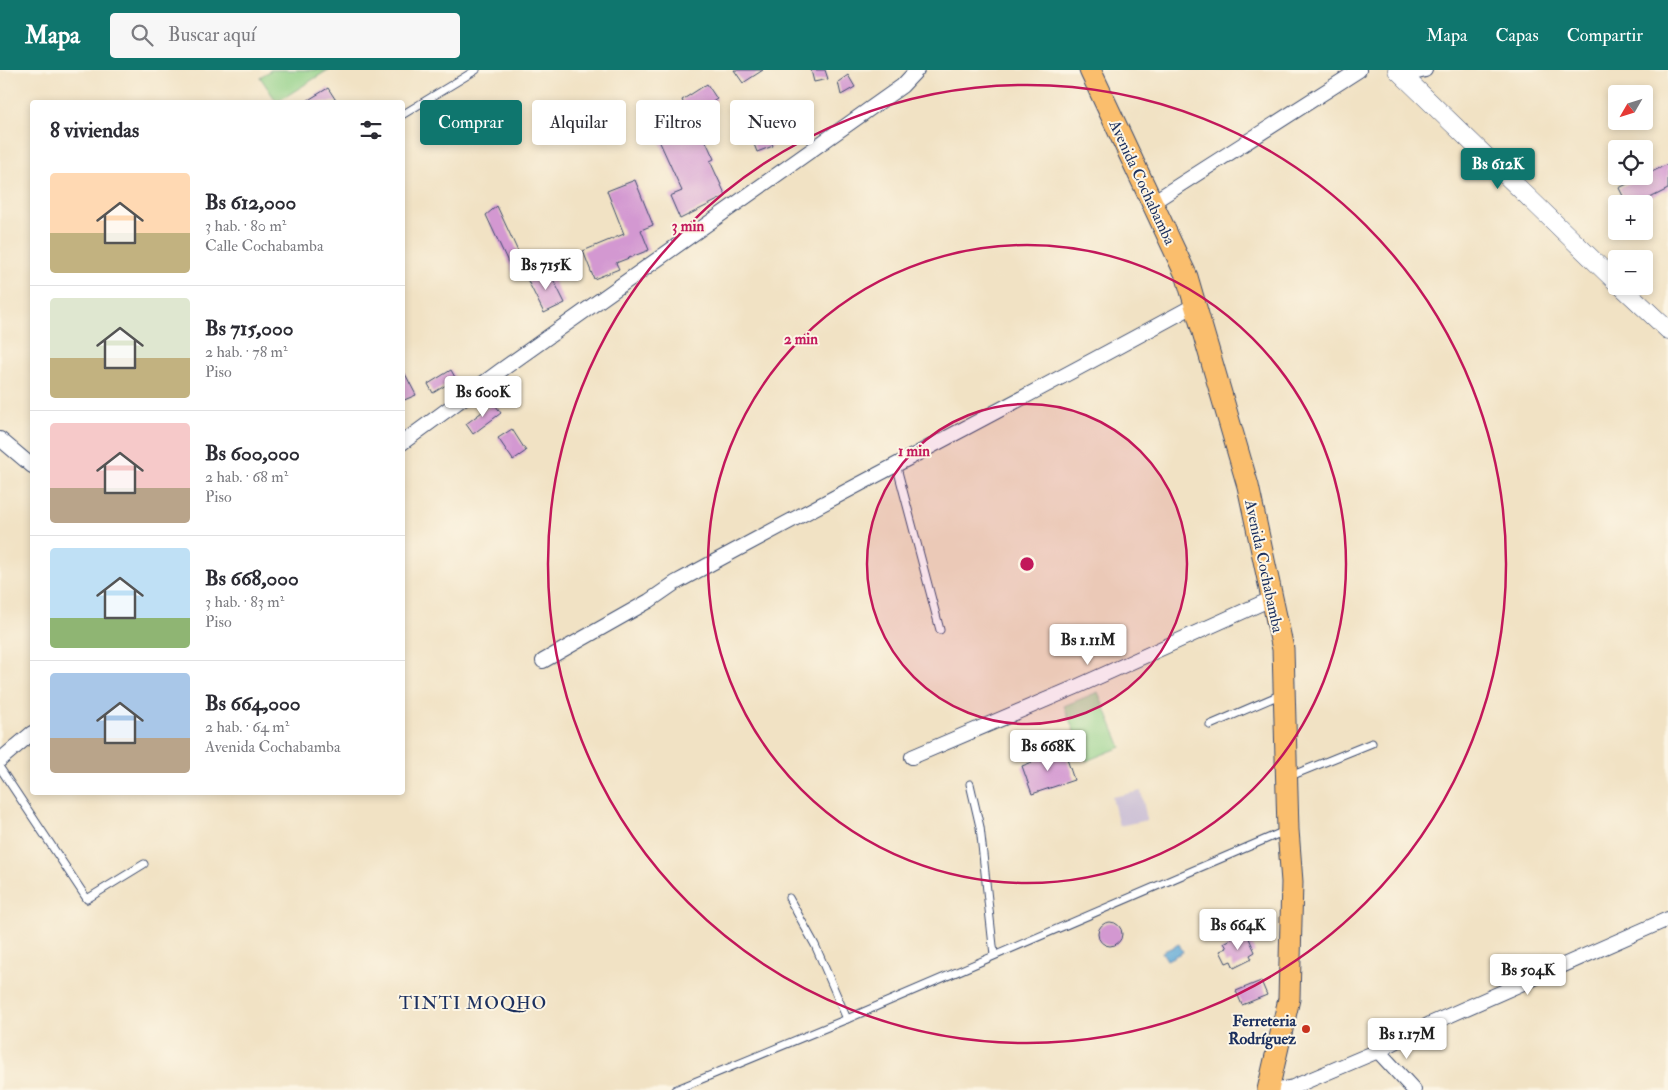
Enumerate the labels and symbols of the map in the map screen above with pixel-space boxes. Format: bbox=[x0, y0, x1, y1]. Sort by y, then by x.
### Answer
north arrow bbox=[1608, 85, 1652, 130]
street label: Avenida Cochabamba bbox=[1104, 116, 1180, 248]
pin: Bs 612K bbox=[1452, 148, 1544, 190]
text: 3 min bbox=[672, 217, 704, 236]
pin: Bs 715K bbox=[500, 248, 592, 291]
text: 2 min bbox=[784, 330, 818, 349]
pin: Bs 600K bbox=[437, 376, 529, 418]
text: 1 min bbox=[898, 442, 930, 461]
street label: Avenida Cochabamba bbox=[1240, 497, 1288, 635]
centre of rings bbox=[1018, 555, 1036, 573]
pin: Bs 1.11M bbox=[1036, 624, 1140, 666]
pin: Bs 668K bbox=[1002, 730, 1094, 772]
pin: Bs 664K bbox=[1192, 908, 1284, 951]
pin: Bs 504K bbox=[1482, 954, 1574, 996]
district label: TINTI MOQHO bbox=[399, 992, 547, 1015]
place label: Ferreteria Rodríguez bbox=[1228, 1011, 1296, 1050]
pin: Bs 1.17M bbox=[1355, 1018, 1459, 1060]
marker: Ferreteria Rodríguez bbox=[1300, 1023, 1312, 1035]

